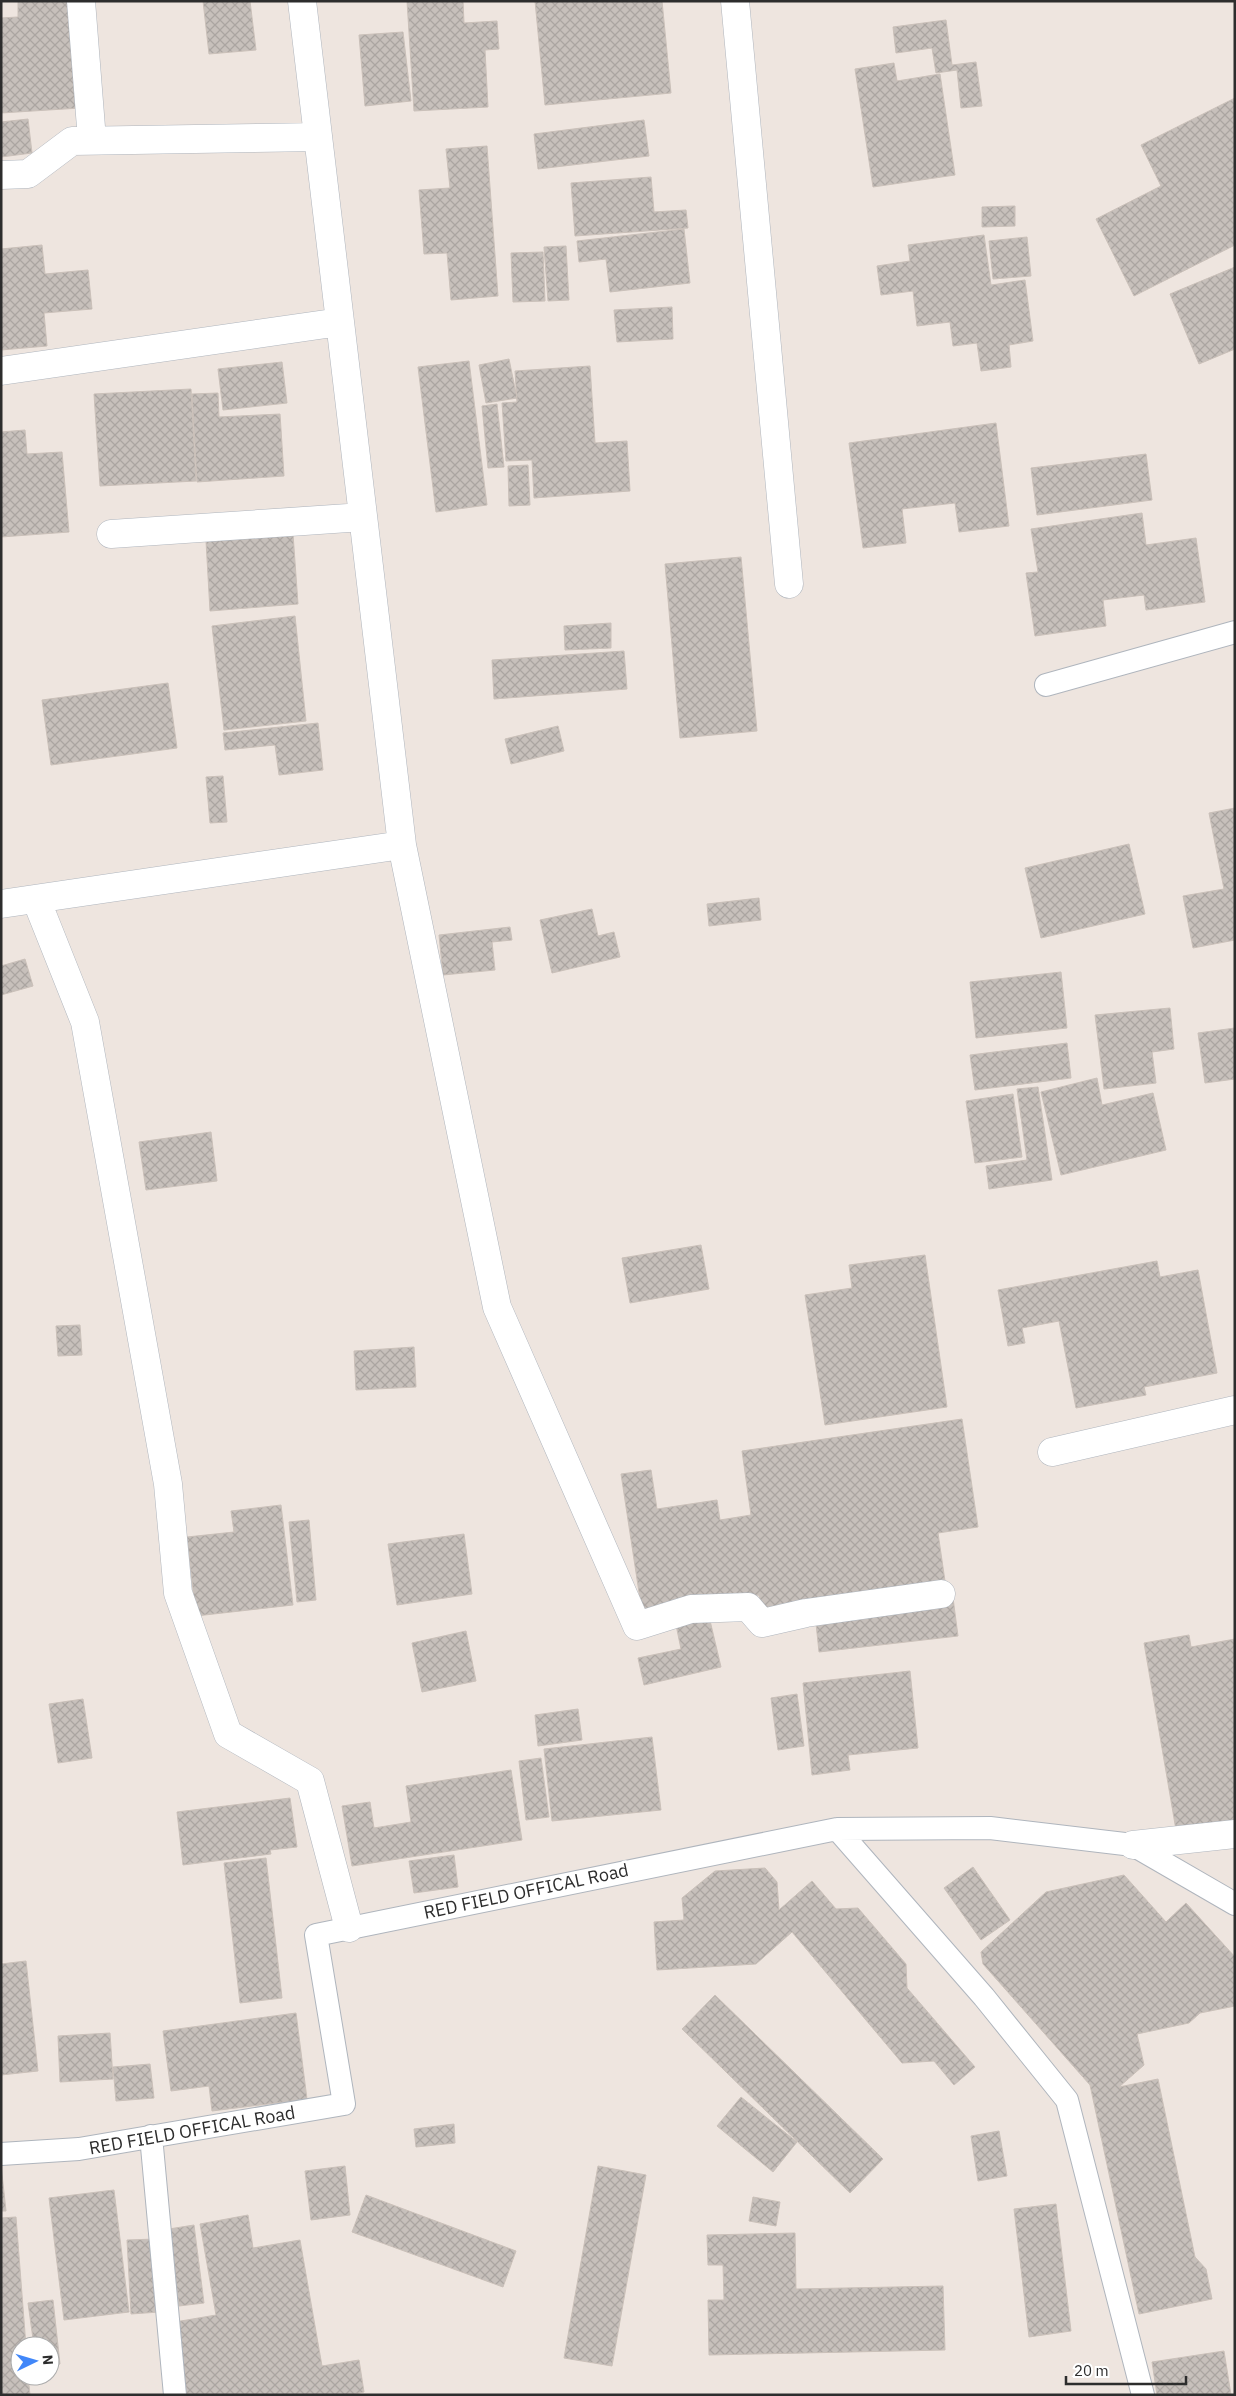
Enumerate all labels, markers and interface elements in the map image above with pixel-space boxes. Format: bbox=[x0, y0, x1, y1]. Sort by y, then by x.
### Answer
street label: RED FIELD OFFICAL Road bbox=[421, 1858, 631, 1924]
street label: RED FIELD OFFICAL Road bbox=[87, 2101, 297, 2159]
north arrow bbox=[10, 2336, 60, 2386]
text: N bbox=[39, 2354, 57, 2366]
scale bar bbox=[1066, 2354, 1186, 2386]
text: 20 m bbox=[1074, 2361, 1109, 2380]

